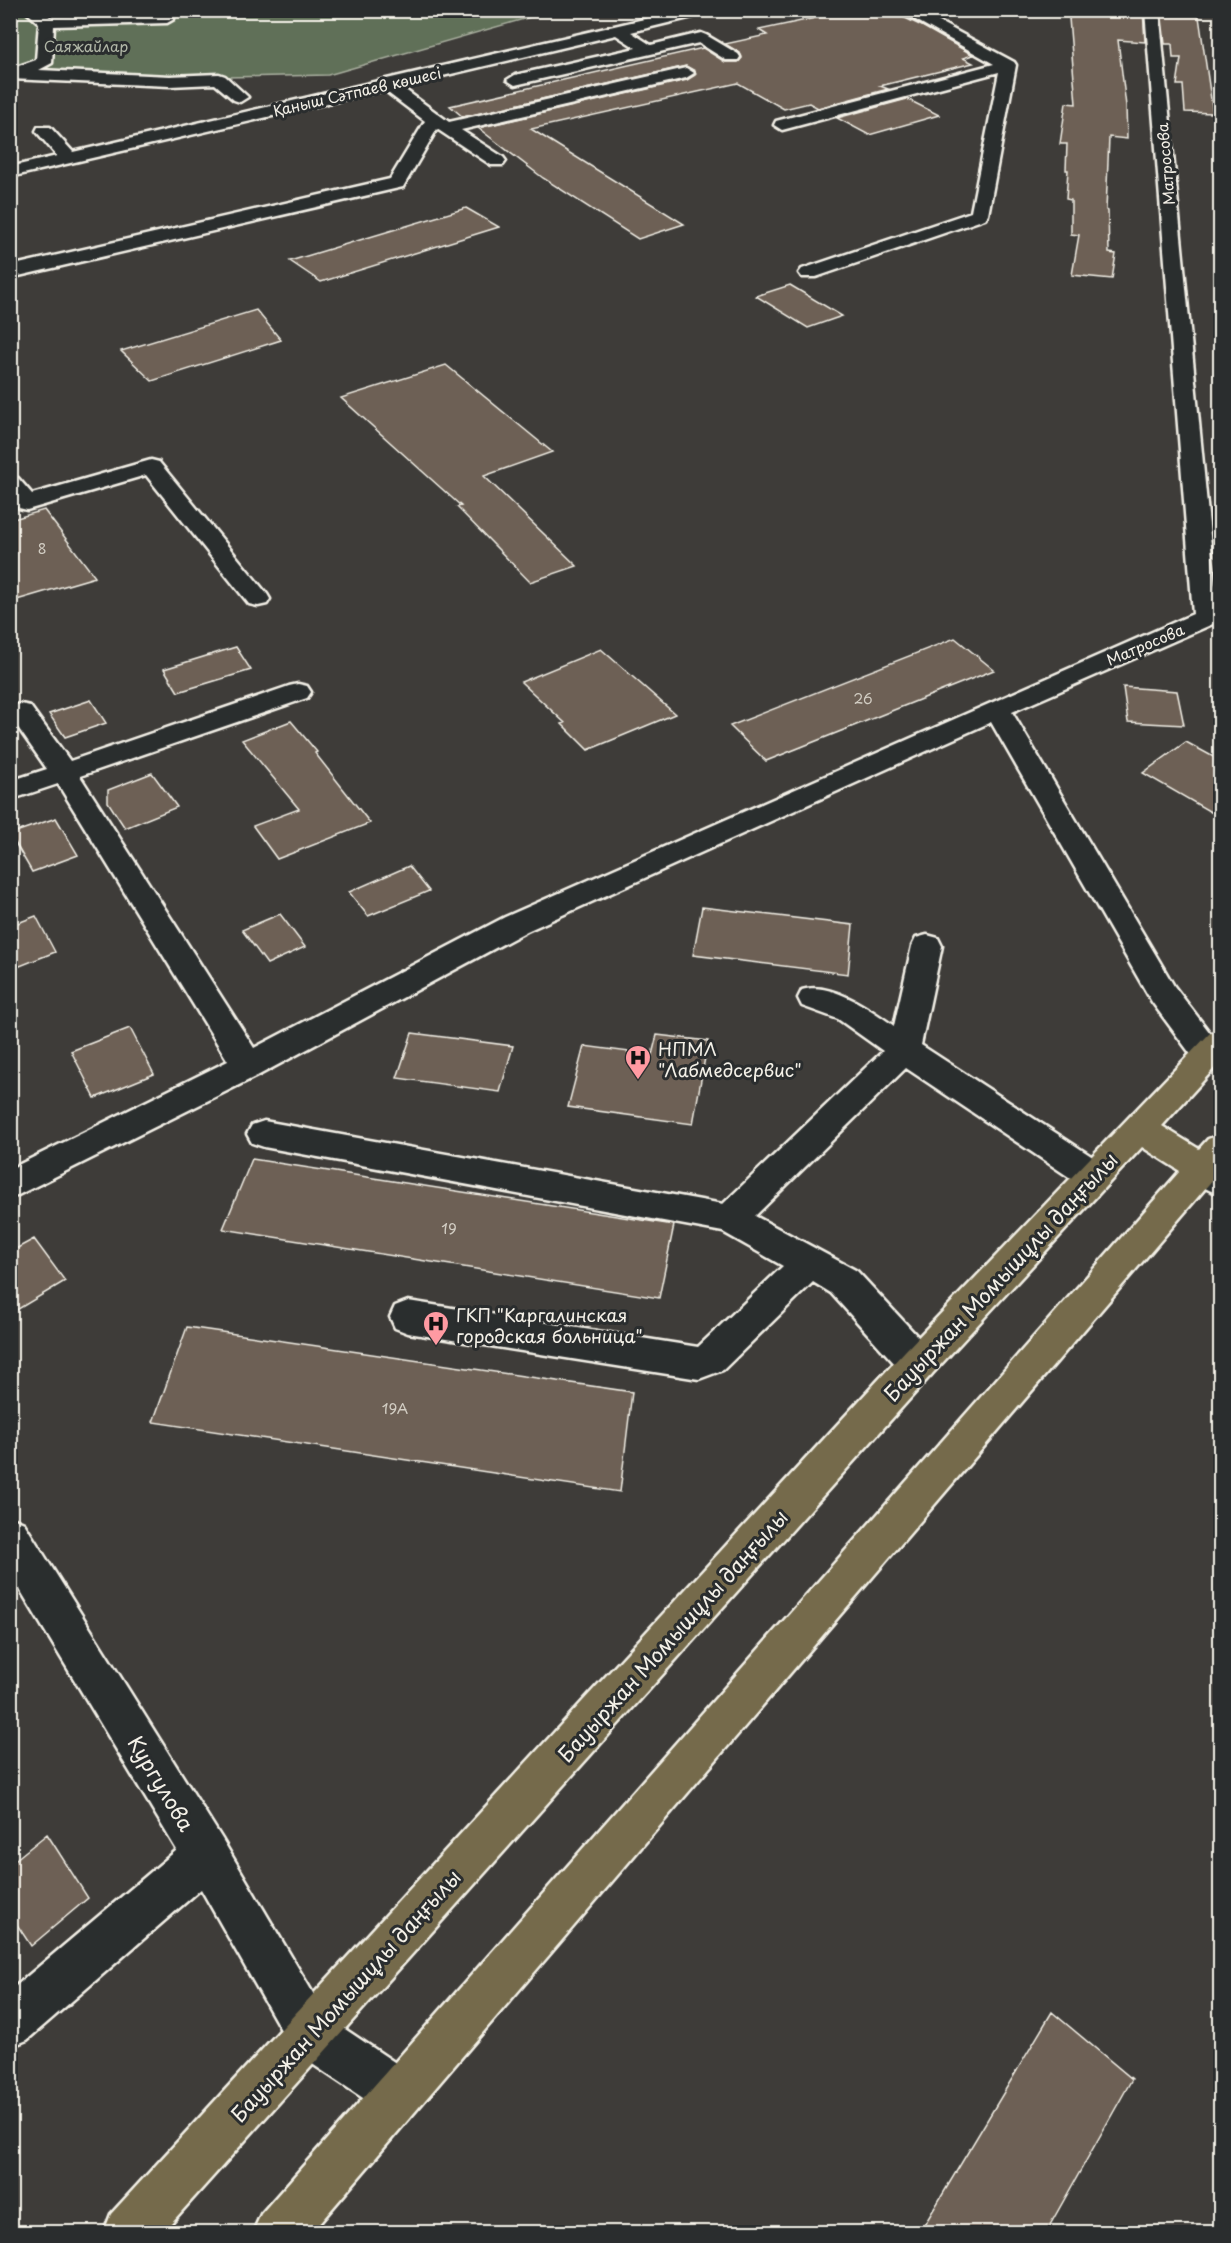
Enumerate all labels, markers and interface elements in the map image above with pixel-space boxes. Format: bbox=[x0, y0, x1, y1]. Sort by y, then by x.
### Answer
park label: Саяжайлар bbox=[44, 34, 128, 57]
street label: Қаныш Сәтпаев көшесі bbox=[271, 60, 443, 122]
street label: Матросова bbox=[1150, 121, 1180, 206]
house number: 8 bbox=[38, 538, 46, 559]
street label: Матросова bbox=[1103, 617, 1188, 671]
house number: 26 bbox=[853, 688, 873, 709]
place label: НПМЛ "Лабмедсервис" bbox=[658, 1035, 802, 1083]
hospital icon: НПМЛ "Лабмедсервис" bbox=[623, 1043, 653, 1081]
street label: Бауыржан Момышұлы даңғылы bbox=[875, 1144, 1125, 1408]
house number: 19 bbox=[441, 1216, 457, 1239]
place label: ГКП "Каргалинская городская больница" bbox=[456, 1301, 643, 1349]
hospital icon: ГКП "Каргалинская городская больница" bbox=[421, 1309, 451, 1347]
house number: 19А bbox=[382, 1396, 408, 1419]
street label: Бауыржан Момышұлы даңғылы bbox=[549, 1501, 795, 1769]
street label: Кургулова bbox=[121, 1729, 203, 1837]
street label: Бауыржан Момышұлы даңғылы bbox=[222, 1861, 468, 2129]

